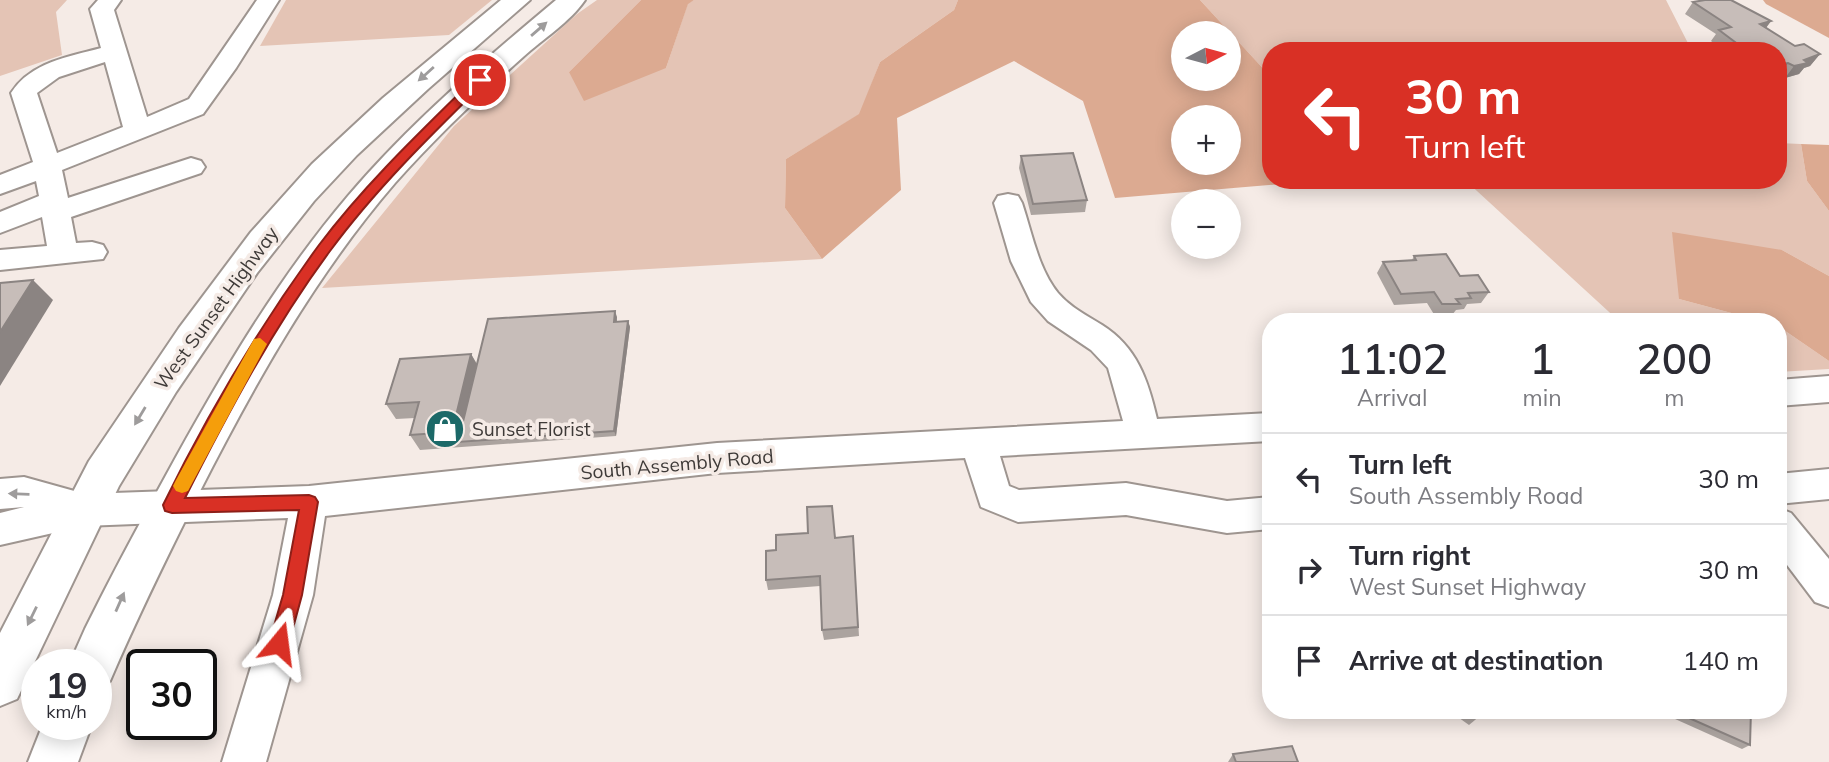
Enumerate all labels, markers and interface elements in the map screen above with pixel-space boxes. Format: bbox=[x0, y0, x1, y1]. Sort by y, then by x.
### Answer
one-way arrow bbox=[531, 21, 548, 37]
north arrow bbox=[1171, 21, 1241, 91]
map controls bbox=[1171, 21, 1241, 259]
pin bbox=[450, 50, 510, 110]
icon: arrive bbox=[461, 61, 499, 99]
text: 30 m bbox=[1405, 65, 1521, 126]
one-way arrow bbox=[417, 66, 435, 82]
icon: left bbox=[1290, 70, 1381, 161]
button: + bbox=[1171, 105, 1241, 175]
text: Turn left bbox=[1405, 126, 1525, 166]
button: − bbox=[1171, 189, 1241, 259]
street label: West Sunset Highway bbox=[149, 222, 283, 394]
text: 11:02 bbox=[1337, 332, 1448, 385]
text: 1 bbox=[1529, 332, 1555, 385]
text: 200 bbox=[1637, 332, 1712, 385]
text: Arrival bbox=[1357, 383, 1427, 412]
text: min bbox=[1522, 383, 1562, 412]
text: m bbox=[1664, 383, 1684, 412]
one-way arrow bbox=[133, 406, 146, 425]
shop icon: Sunset Florist bbox=[424, 408, 466, 450]
place label: Sunset Florist bbox=[472, 417, 591, 441]
street label: South Assembly Road bbox=[579, 444, 775, 484]
text: Turn left bbox=[1349, 448, 1451, 481]
icon: left bbox=[1290, 460, 1328, 498]
text: 30 m bbox=[1698, 462, 1759, 495]
text: South Assembly Road bbox=[1349, 481, 1583, 510]
one-way arrow bbox=[7, 488, 29, 499]
text: Turn right bbox=[1349, 539, 1470, 572]
icon: right bbox=[1290, 551, 1328, 589]
text: 30 m bbox=[1698, 553, 1759, 586]
text: West Sunset Highway bbox=[1349, 572, 1586, 601]
one-way arrow bbox=[115, 592, 126, 613]
one-way arrow bbox=[27, 606, 38, 626]
position arrow bbox=[242, 606, 316, 680]
icon: arrive bbox=[1290, 642, 1328, 680]
text: Arrive at destination bbox=[1349, 644, 1604, 677]
text: 140 m bbox=[1683, 644, 1759, 677]
speed limit sign: 30 bbox=[126, 649, 217, 740]
text: 19 bbox=[45, 663, 88, 707]
text: km/h bbox=[46, 700, 87, 723]

